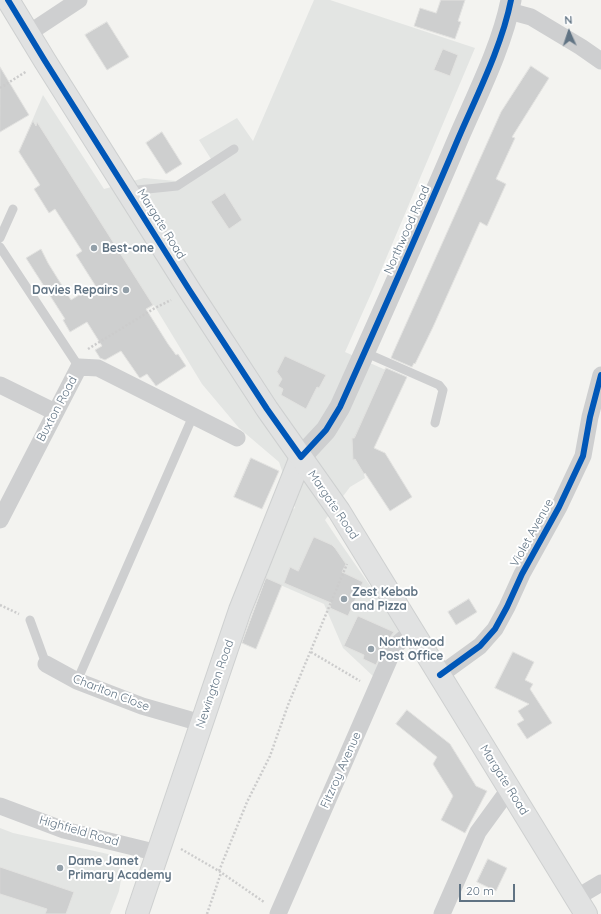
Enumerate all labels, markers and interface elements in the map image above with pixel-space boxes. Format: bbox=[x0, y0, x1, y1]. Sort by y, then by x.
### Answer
north arrow bbox=[549, 12, 589, 52]
text: N bbox=[564, 13, 573, 27]
street label: Northwood Road bbox=[381, 184, 433, 276]
street label: Margate Road bbox=[134, 186, 188, 262]
place label: Best-one bbox=[102, 241, 154, 255]
marker: Best-one bbox=[89, 243, 99, 253]
place label: Davies Repairs bbox=[32, 283, 118, 297]
marker: Davies Repairs bbox=[121, 285, 131, 295]
street label: Buxton Road bbox=[34, 374, 80, 444]
street label: Margate Road bbox=[305, 468, 361, 542]
street label: Violet Avenue bbox=[507, 496, 557, 570]
place label: Zest Kebab and Pizza bbox=[352, 585, 418, 613]
marker: Zest Kebab and Pizza bbox=[339, 594, 349, 604]
place label: Northwood Post Office bbox=[379, 635, 444, 663]
street label: Newington Road bbox=[193, 638, 237, 730]
marker: Northwood Post Office bbox=[366, 644, 376, 654]
street label: Charlton Close bbox=[71, 672, 151, 714]
street label: Fitzroy Avenue bbox=[318, 730, 364, 810]
street label: Margate Road bbox=[477, 742, 531, 818]
street label: Highfield Road bbox=[38, 813, 120, 849]
place label: Dame Janet Primary Academy bbox=[68, 854, 172, 882]
marker: Dame Janet Primary Academy bbox=[55, 863, 65, 873]
scale bar bbox=[461, 876, 517, 902]
text: 20 m bbox=[466, 883, 494, 898]

